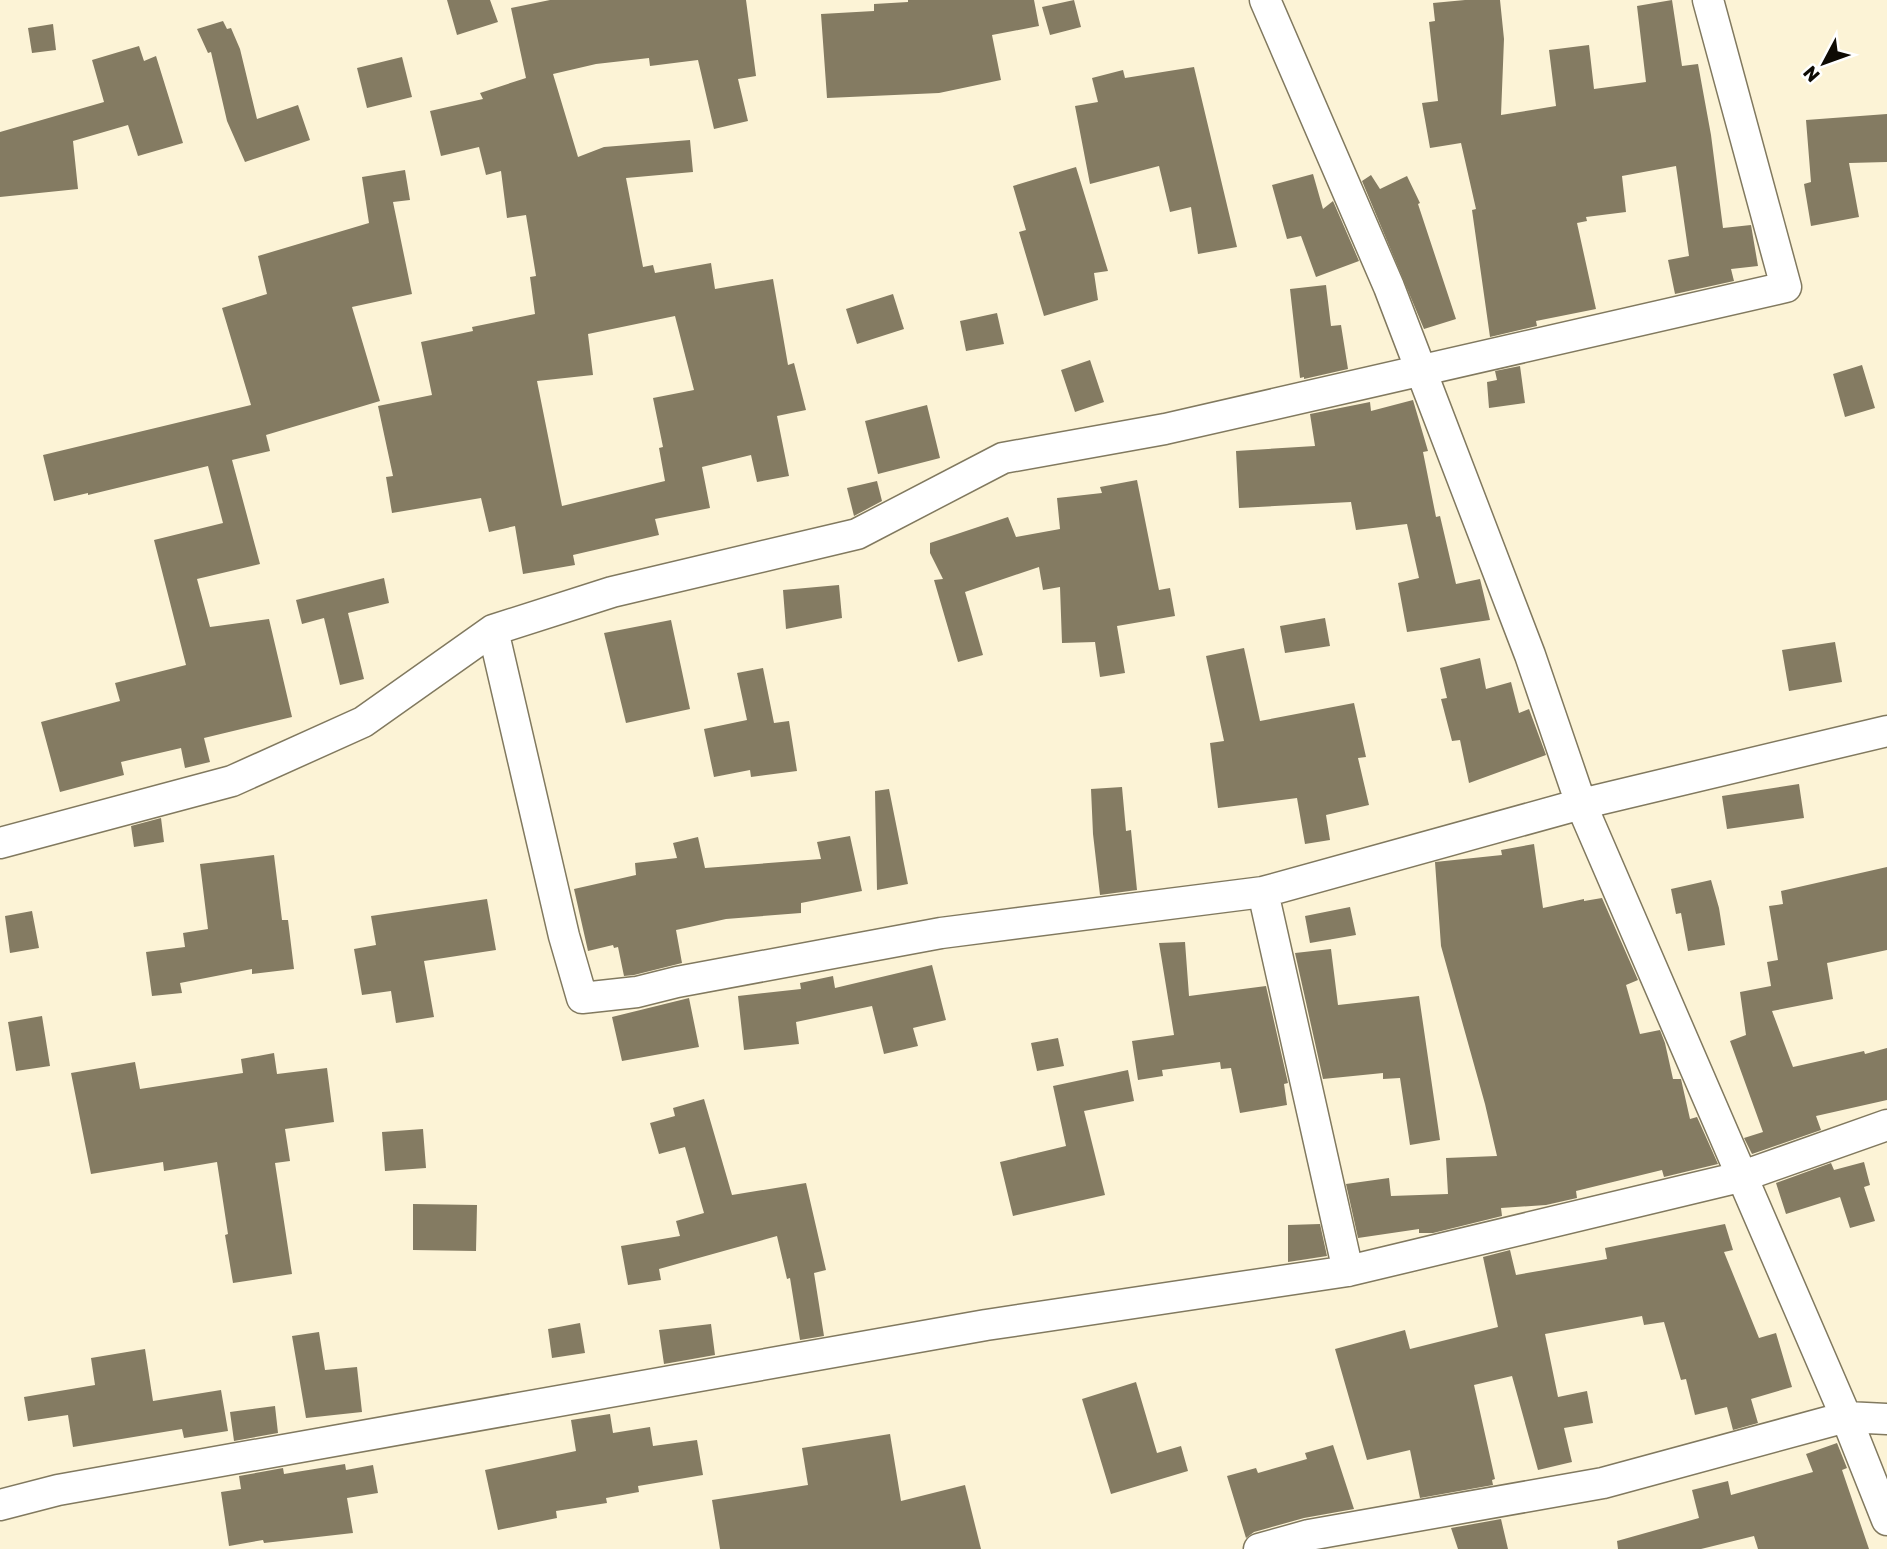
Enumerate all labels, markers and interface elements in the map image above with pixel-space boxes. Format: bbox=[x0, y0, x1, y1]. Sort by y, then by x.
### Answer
north arrow bbox=[1789, 28, 1859, 98]
text: N bbox=[1798, 61, 1825, 87]

